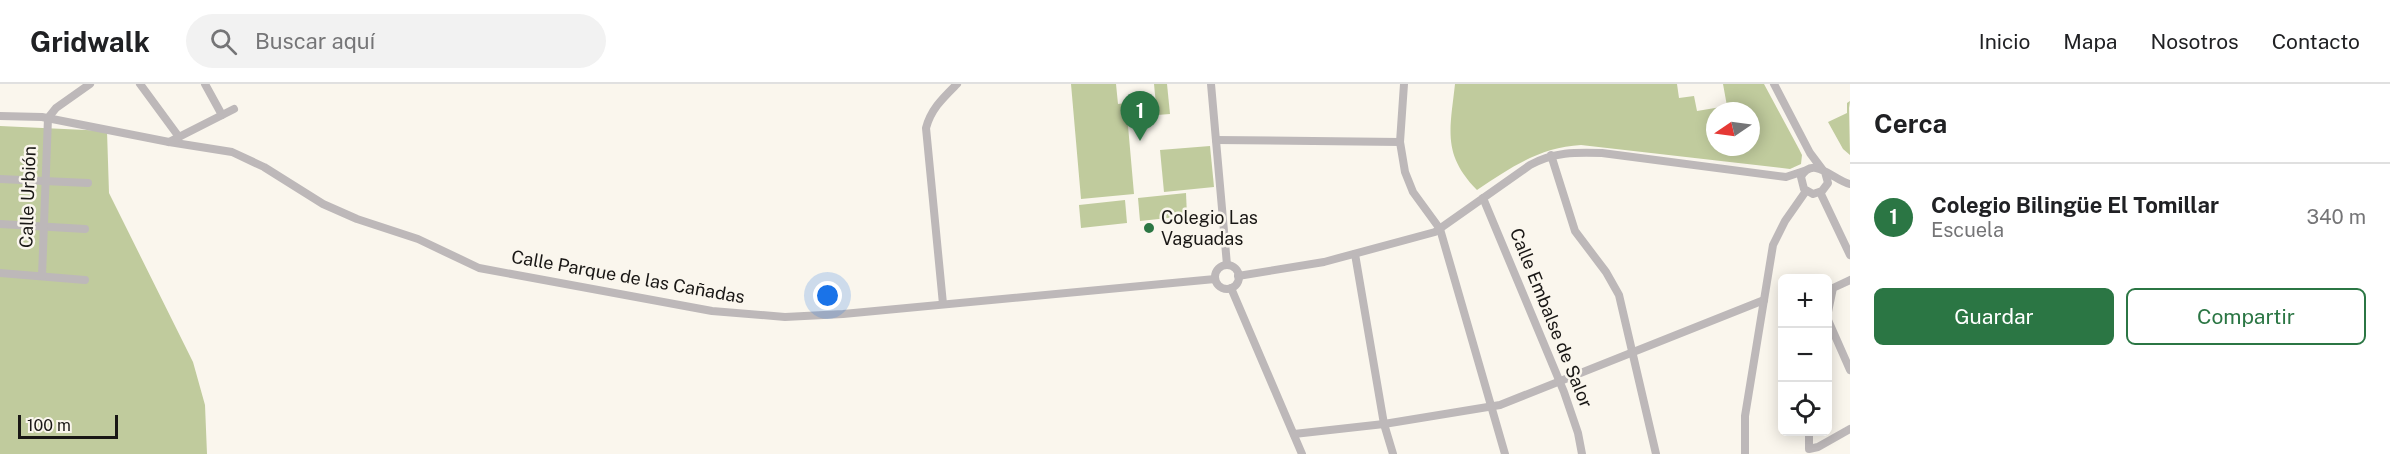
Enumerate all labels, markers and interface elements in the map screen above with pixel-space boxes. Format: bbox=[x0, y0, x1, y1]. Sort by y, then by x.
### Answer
search box bbox=[186, 14, 606, 68]
text: Gridwalk bbox=[30, 25, 150, 58]
icon: search bbox=[207, 25, 240, 58]
text: Buscar aquí bbox=[255, 28, 375, 54]
text: Inicio bbox=[1979, 29, 2030, 54]
text: Mapa bbox=[2063, 29, 2117, 54]
text: Nosotros bbox=[2150, 29, 2239, 54]
text: Contacto bbox=[2272, 29, 2360, 54]
pin: 1 bbox=[1120, 92, 1160, 141]
north arrow bbox=[1706, 102, 1760, 156]
text: Cerca bbox=[1874, 108, 1947, 139]
street label: Calle Urbión bbox=[15, 146, 40, 248]
text: Colegio Bilingüe El Tomillar bbox=[1931, 192, 2219, 218]
text: 1 bbox=[1889, 205, 1898, 229]
text: 340 m bbox=[2306, 205, 2366, 229]
place label: Colegio Las Vaguadas bbox=[1161, 207, 1258, 249]
text: Escuela bbox=[1931, 218, 2004, 242]
marker: Colegio Las Vaguadas bbox=[1142, 221, 1156, 235]
street label: Calle Embalse de Salor bbox=[1506, 225, 1597, 411]
street label: Calle Parque de las Cañadas bbox=[510, 246, 746, 307]
map controls bbox=[1778, 274, 1832, 436]
button: + bbox=[1778, 274, 1832, 328]
your location bbox=[813, 281, 842, 310]
button: Guardar bbox=[1874, 288, 2114, 345]
button: Compartir bbox=[2126, 288, 2366, 345]
button: − bbox=[1778, 328, 1832, 382]
button: locate bbox=[1778, 382, 1832, 436]
scale bar bbox=[18, 412, 118, 440]
text: 100 m bbox=[27, 416, 71, 435]

